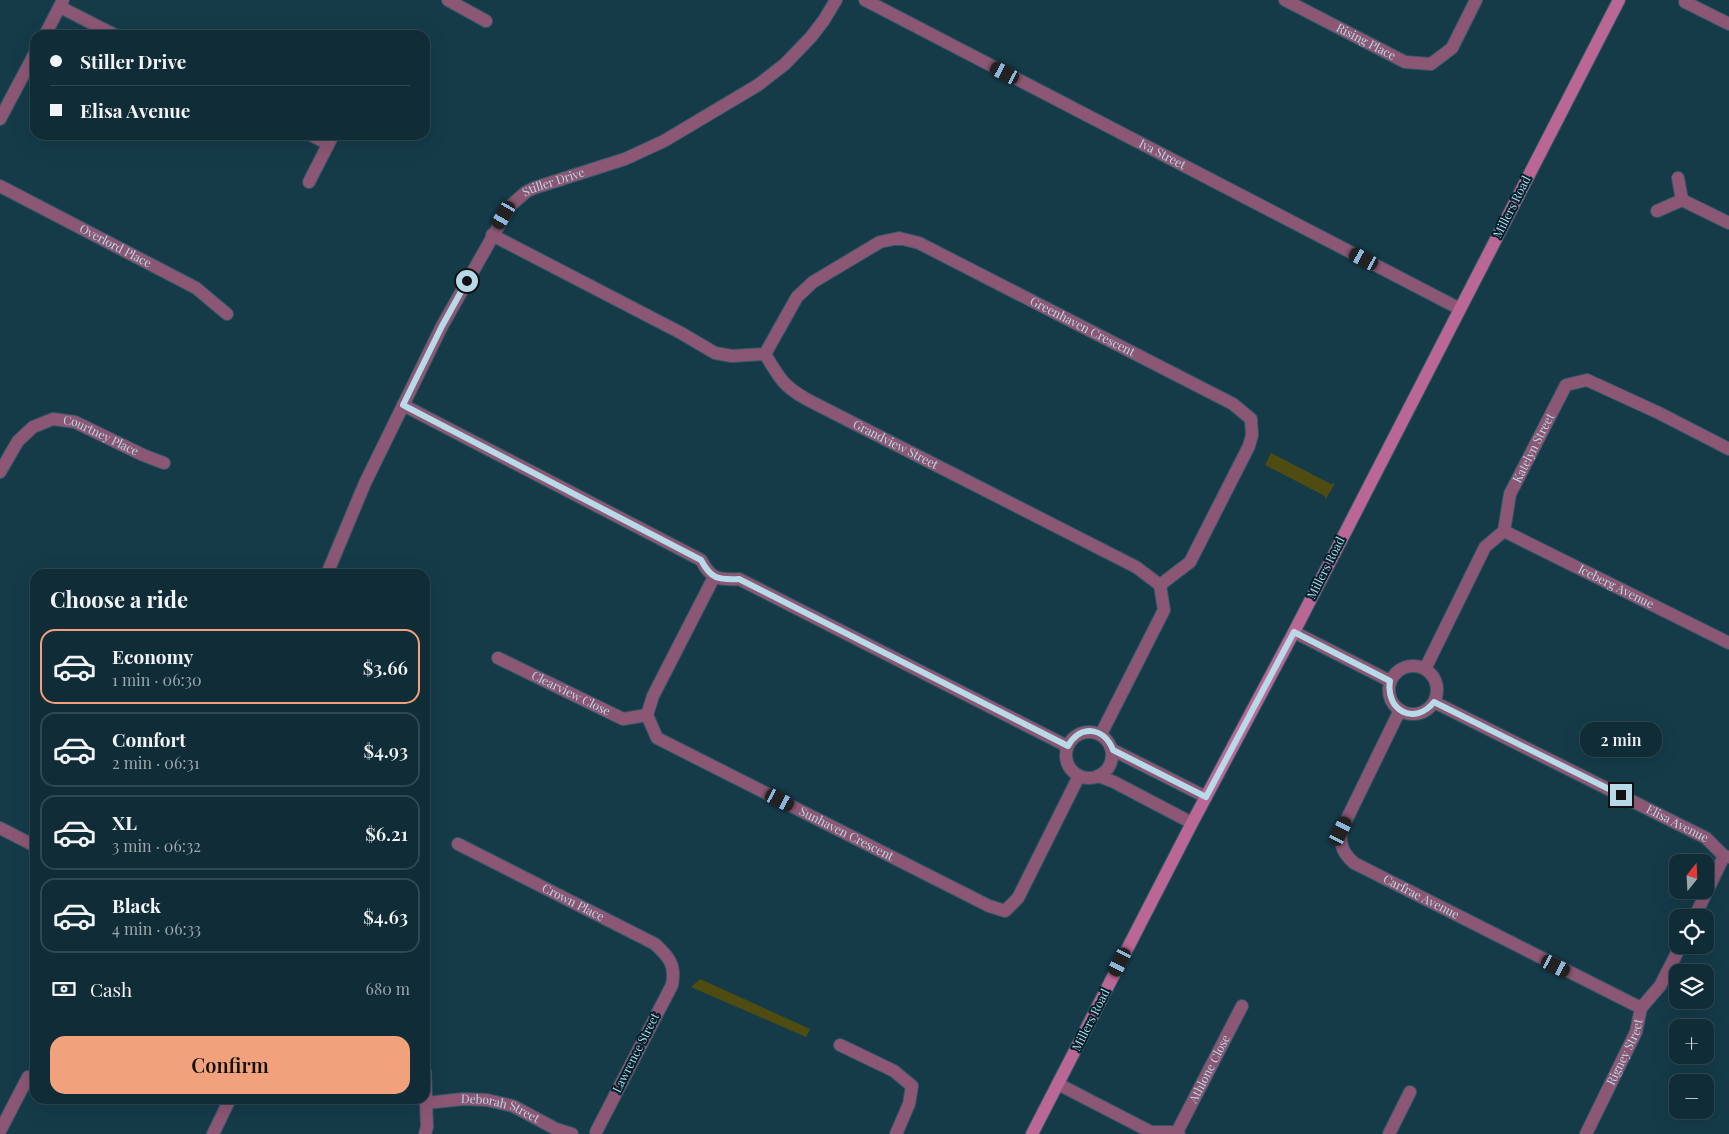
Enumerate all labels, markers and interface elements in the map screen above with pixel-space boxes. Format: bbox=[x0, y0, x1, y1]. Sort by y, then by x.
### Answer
street label: Rising Place bbox=[1334, 19, 1399, 63]
text: Stiller Drive bbox=[80, 48, 186, 74]
car bbox=[988, 60, 1021, 86]
text: Elisa Avenue bbox=[80, 97, 190, 123]
street label: Iva Street bbox=[1137, 135, 1190, 173]
street label: Stiller Drive bbox=[519, 163, 586, 200]
street label: Millers Road bbox=[1489, 173, 1534, 240]
car bbox=[490, 198, 517, 232]
street label: Overlord Place bbox=[77, 220, 155, 270]
car bbox=[1347, 245, 1380, 273]
route start bbox=[456, 270, 478, 292]
street label: Greenhaven Crescent bbox=[1028, 292, 1139, 360]
street label: Katelyn Street bbox=[1508, 409, 1558, 485]
street label: Courtney Place bbox=[62, 411, 142, 459]
street label: Grandview Street bbox=[851, 415, 942, 472]
street label: Millers Road bbox=[1303, 534, 1348, 601]
street label: Iceberg Avenue bbox=[1576, 560, 1657, 611]
text: Choose a ride bbox=[50, 584, 188, 614]
text: Economy bbox=[112, 643, 193, 669]
icon: car bbox=[52, 644, 97, 689]
text: $3.66 bbox=[363, 654, 408, 680]
street label: Clearview Close bbox=[529, 667, 613, 719]
text: 1 min · 06:30 bbox=[112, 669, 202, 690]
callout: 2 min bbox=[1580, 722, 1662, 758]
text: Comfort bbox=[112, 726, 186, 752]
icon: car bbox=[52, 727, 97, 772]
text: 2 min bbox=[1601, 729, 1641, 750]
text: $4.93 bbox=[363, 737, 408, 763]
text: 2 min · 06:31 bbox=[112, 752, 200, 773]
route end bbox=[1610, 784, 1632, 806]
car bbox=[763, 787, 796, 813]
street label: Elisa Avenue bbox=[1644, 800, 1712, 845]
street label: Sunhaven Crescent bbox=[797, 802, 897, 864]
text: XL bbox=[112, 809, 137, 835]
icon: car bbox=[52, 810, 97, 855]
car bbox=[1327, 814, 1354, 848]
text: $6.21 bbox=[365, 820, 408, 846]
text: 3 min · 06:32 bbox=[112, 835, 201, 856]
north arrow bbox=[1669, 854, 1714, 899]
map controls bbox=[1669, 854, 1714, 1119]
street label: Carfrae Avenue bbox=[1381, 870, 1462, 922]
street label: Crown Place bbox=[540, 879, 607, 924]
text: Black bbox=[112, 892, 161, 918]
icon: car bbox=[52, 893, 97, 938]
text: $4.63 bbox=[363, 903, 408, 929]
button: locate bbox=[1669, 909, 1714, 954]
text: 4 min · 06:33 bbox=[112, 918, 201, 939]
car bbox=[1106, 945, 1133, 979]
car bbox=[1539, 953, 1572, 979]
button: layers bbox=[1669, 964, 1714, 1009]
icon: cash bbox=[50, 975, 78, 1003]
text: Cash bbox=[90, 976, 132, 1002]
text: 680 m bbox=[366, 978, 410, 999]
street label: Millers Road bbox=[1068, 986, 1113, 1053]
street label: Lawrence Street bbox=[608, 1009, 662, 1095]
street label: Rigney Street bbox=[1602, 1016, 1646, 1088]
button: + bbox=[1669, 1019, 1714, 1064]
street label: Athlone Close bbox=[1184, 1032, 1233, 1106]
button: Confirm bbox=[50, 1036, 410, 1094]
button: − bbox=[1669, 1074, 1714, 1119]
street label: Deborah Street bbox=[461, 1090, 543, 1126]

